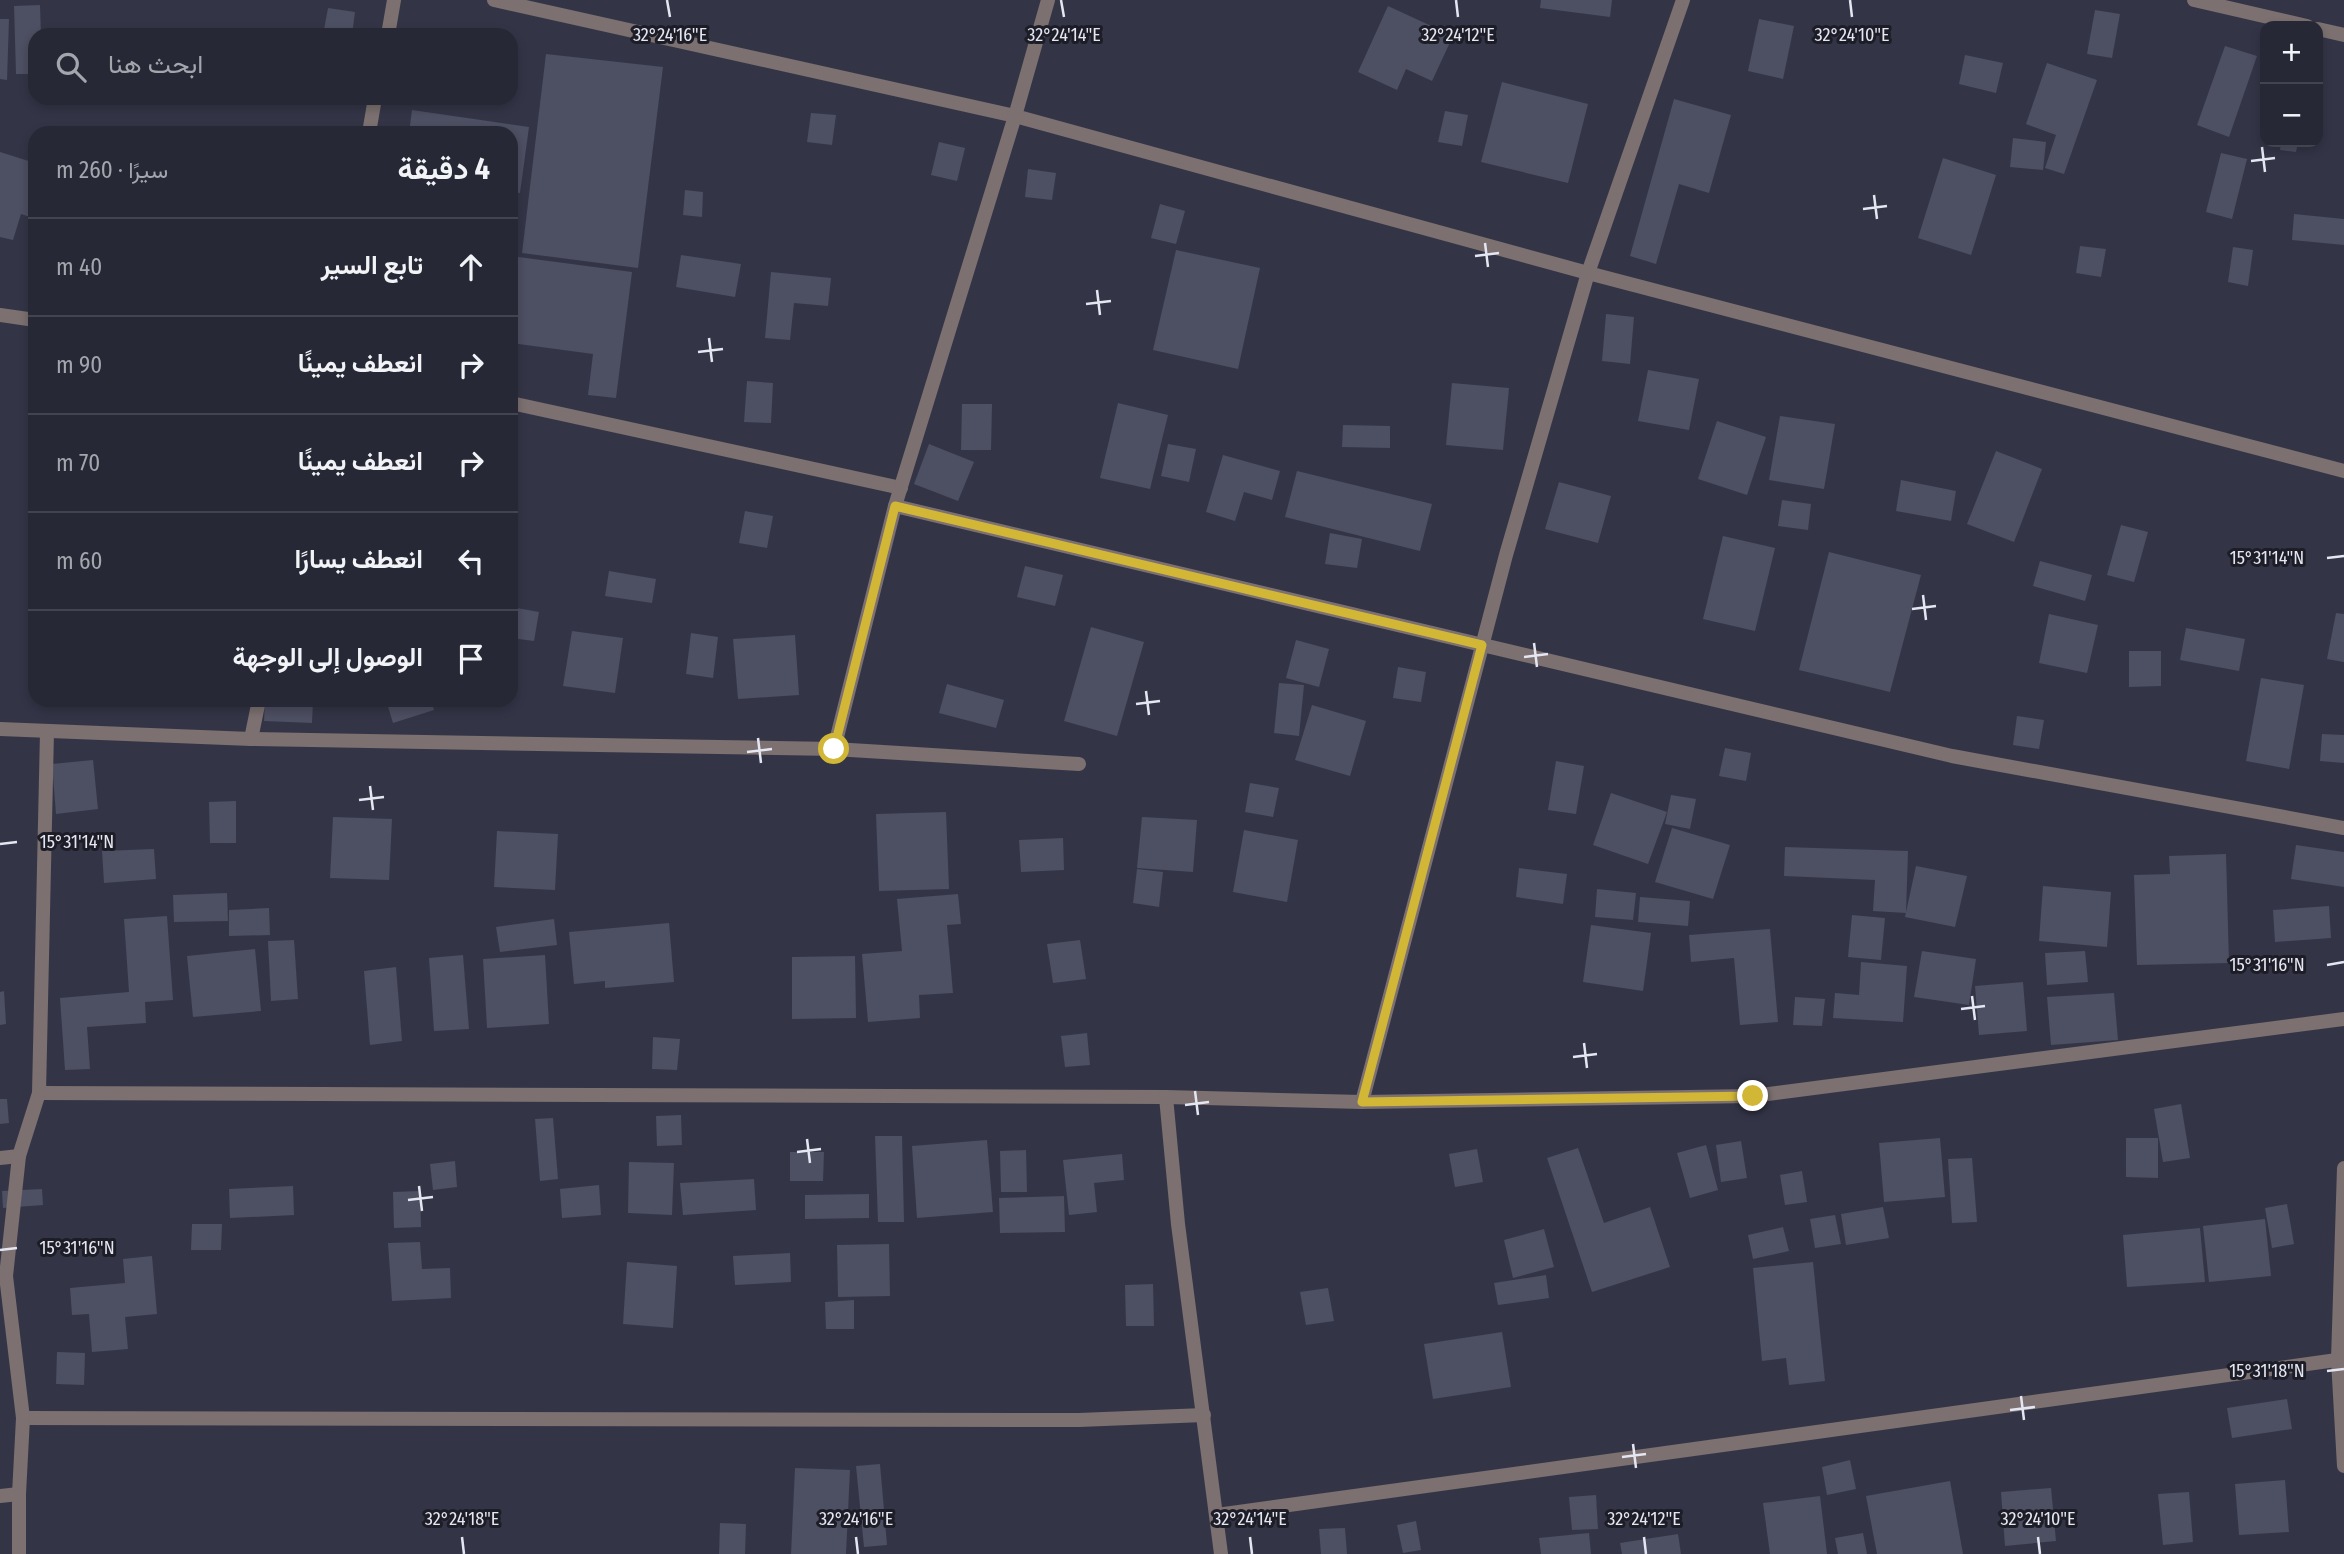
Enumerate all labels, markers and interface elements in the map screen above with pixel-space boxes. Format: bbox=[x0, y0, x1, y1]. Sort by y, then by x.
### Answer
map controls bbox=[2260, 21, 2323, 147]
button: + bbox=[2260, 21, 2323, 84]
text: 32°24'16"E bbox=[633, 24, 707, 46]
text: 32°24'14"E bbox=[1027, 24, 1101, 46]
text: 32°24'12"E bbox=[1421, 24, 1495, 46]
text: 32°24'10"E bbox=[1815, 24, 1889, 46]
search box bbox=[28, 28, 518, 105]
icon: search bbox=[52, 48, 90, 86]
text: ابحث هنا bbox=[108, 49, 203, 80]
button: − bbox=[2260, 84, 2323, 147]
text: 4 دقيقة bbox=[398, 151, 490, 187]
text: سيرًا · 260 m bbox=[56, 156, 168, 184]
icon: ahead bbox=[452, 248, 490, 286]
text: تابع السير bbox=[321, 250, 423, 281]
text: 40 m bbox=[56, 253, 102, 281]
icon: right bbox=[452, 346, 490, 384]
text: انعطف يمينًا bbox=[298, 348, 423, 379]
text: 90 m bbox=[56, 351, 102, 379]
icon: right bbox=[452, 444, 490, 482]
text: انعطف يمينًا bbox=[298, 446, 423, 477]
text: 70 m bbox=[56, 449, 100, 477]
icon: left bbox=[452, 542, 490, 580]
text: انعطف يسارًا bbox=[295, 544, 423, 575]
text: 60 m bbox=[56, 547, 103, 575]
text: 15°31'14"N bbox=[2230, 547, 2304, 569]
icon: arrive bbox=[452, 640, 490, 678]
text: الوصول إلى الوجهة bbox=[232, 642, 423, 673]
route start bbox=[818, 733, 849, 764]
text: 15°31'14"N bbox=[40, 831, 114, 853]
text: 15°31'16"N bbox=[2229, 954, 2305, 976]
route end bbox=[1737, 1080, 1768, 1111]
text: 15°31'16"N bbox=[39, 1237, 115, 1259]
text: 15°31'18"N bbox=[2229, 1360, 2305, 1382]
text: 32°24'18"E bbox=[425, 1508, 499, 1530]
text: 32°24'16"E bbox=[819, 1508, 893, 1530]
text: 32°24'14"E bbox=[1213, 1508, 1287, 1530]
text: 32°24'12"E bbox=[1607, 1508, 1681, 1530]
text: 32°24'10"E bbox=[2001, 1508, 2075, 1530]

